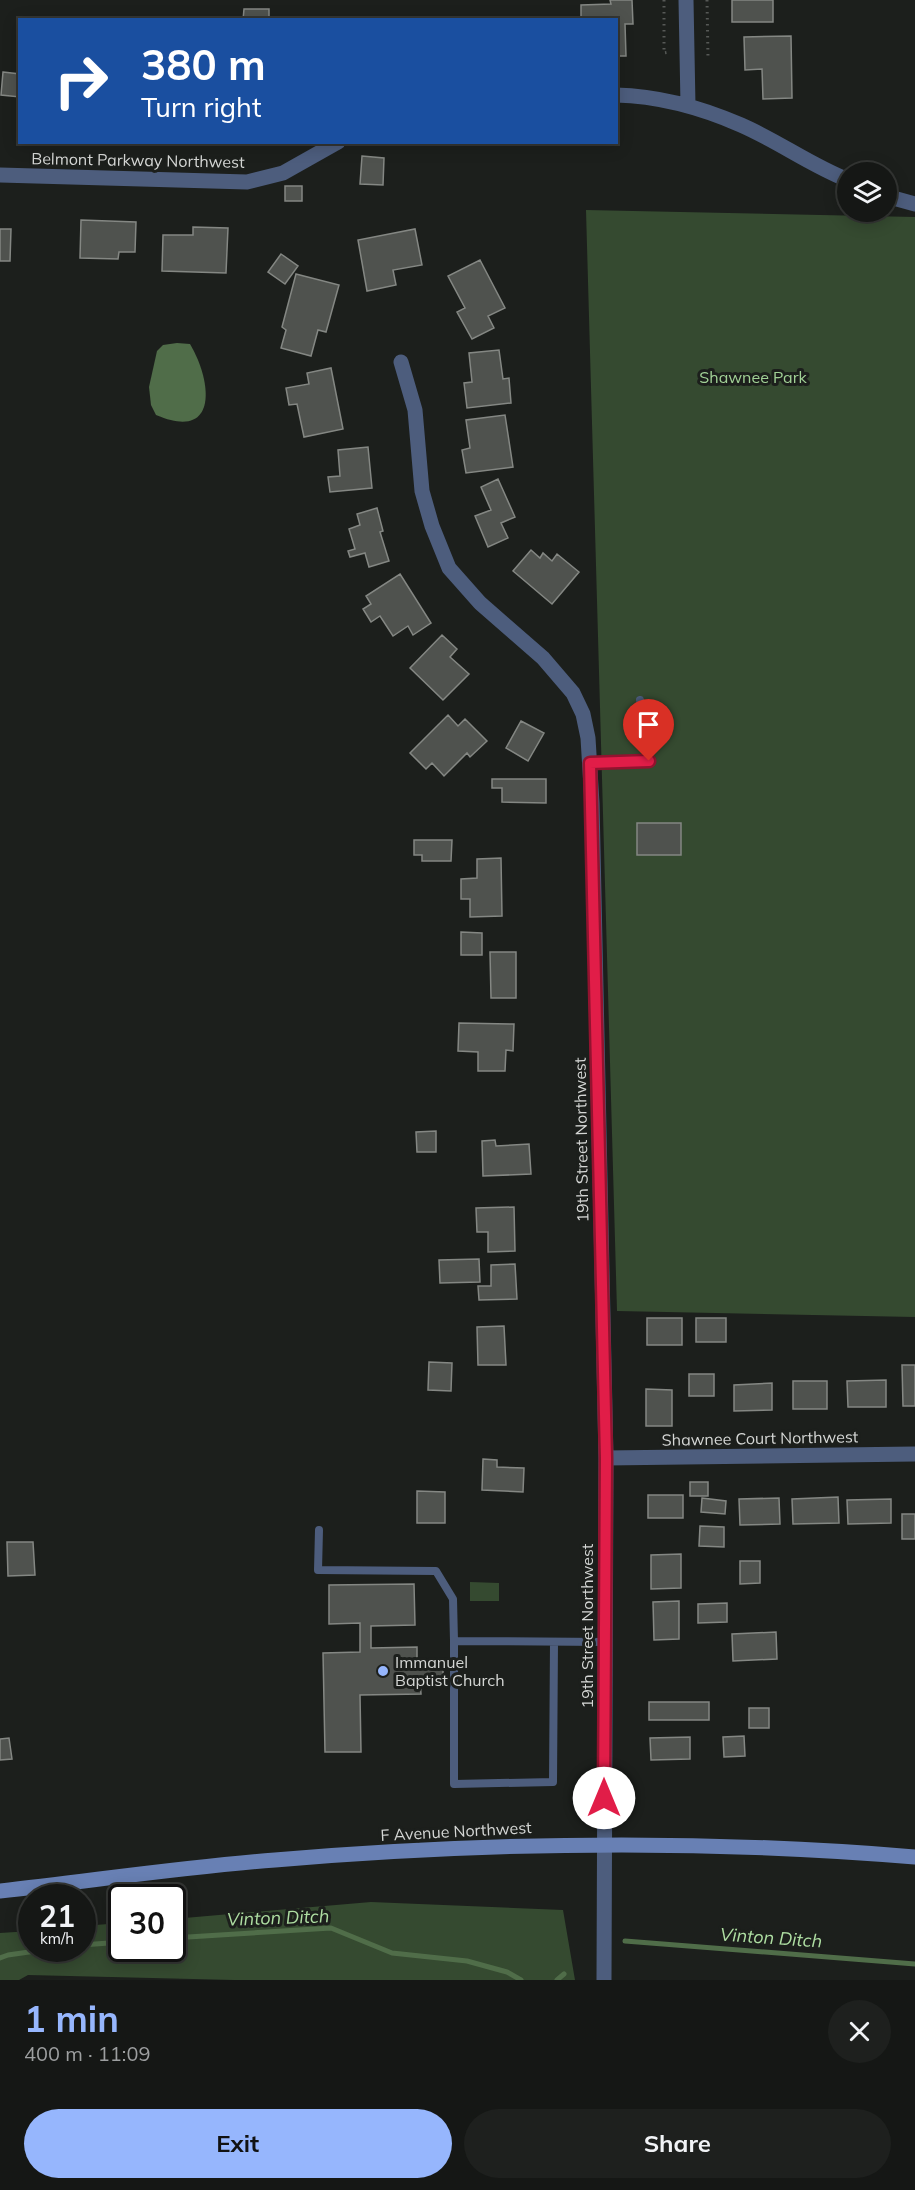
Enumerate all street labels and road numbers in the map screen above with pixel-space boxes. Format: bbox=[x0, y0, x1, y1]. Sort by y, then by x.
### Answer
street label: Belmont Parkway Northwest bbox=[31, 148, 245, 172]
street label: 19th Street Northwest bbox=[570, 1057, 592, 1223]
street label: Shawnee Court Northwest bbox=[662, 1426, 859, 1450]
street label: 19th Street Northwest bbox=[577, 1543, 597, 1708]
street label: F Avenue Northwest bbox=[380, 1817, 532, 1845]

